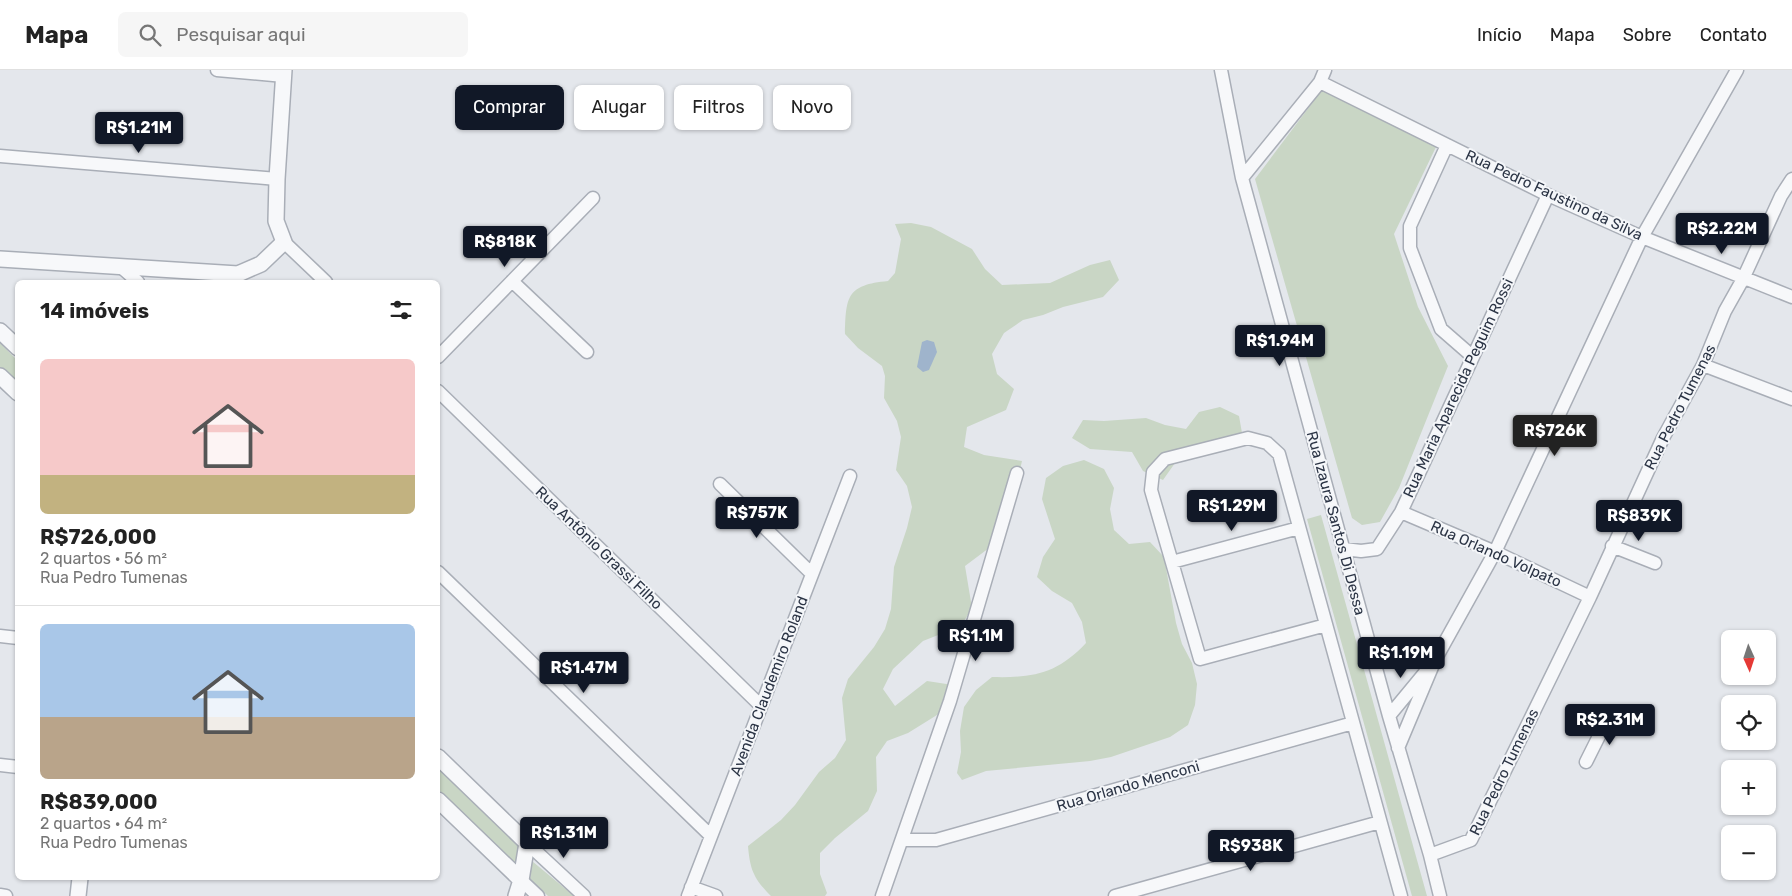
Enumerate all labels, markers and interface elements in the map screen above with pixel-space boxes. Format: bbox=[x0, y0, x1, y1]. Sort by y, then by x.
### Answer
search box bbox=[118, 12, 468, 57]
text: Mapa bbox=[25, 21, 88, 49]
icon: search bbox=[136, 21, 164, 49]
text: Pesquisar aqui bbox=[176, 23, 306, 46]
text: Início bbox=[1477, 24, 1522, 46]
text: Mapa bbox=[1550, 24, 1595, 46]
text: Sobre bbox=[1623, 24, 1672, 46]
text: Contato bbox=[1700, 24, 1767, 46]
chip: Comprar bbox=[455, 85, 564, 130]
chip: Alugar bbox=[574, 85, 664, 130]
chip: Filtros bbox=[674, 85, 763, 130]
chip: Novo bbox=[773, 85, 851, 130]
pin: R$1.21M bbox=[93, 112, 185, 154]
text: R$1.21M bbox=[106, 118, 172, 137]
street label: Rua Pedro Faustino da Silva bbox=[1463, 146, 1645, 244]
pin: R$2.22M bbox=[1676, 212, 1768, 255]
text: R$2.22M bbox=[1687, 219, 1757, 238]
pin: R$818K bbox=[464, 226, 546, 268]
text: R$818K bbox=[474, 232, 536, 251]
street label: Rua Maria Aparecida Peguim Rossi bbox=[1399, 276, 1517, 500]
icon: filters bbox=[387, 296, 415, 324]
text: 14 imóveis bbox=[40, 298, 149, 323]
pin: R$1.94M bbox=[1234, 324, 1326, 367]
text: R$1.94M bbox=[1246, 331, 1314, 350]
street label: Rua Pedro Tumenas bbox=[1641, 341, 1720, 473]
icon: home bbox=[183, 391, 273, 481]
pin: R$726K bbox=[1514, 414, 1596, 457]
text: R$726K bbox=[1524, 421, 1586, 440]
street label: Rua Izaura Santos Di Dessa bbox=[1303, 429, 1369, 617]
street label: Rua Antônio Grassi Filho bbox=[532, 483, 666, 613]
pin: R$1.29M bbox=[1186, 490, 1278, 532]
pin: R$757K bbox=[716, 496, 798, 539]
text: R$1.29M bbox=[1198, 496, 1266, 515]
pin: R$839K bbox=[1598, 500, 1680, 542]
text: R$757K bbox=[726, 503, 788, 522]
text: R$839K bbox=[1607, 506, 1671, 525]
street label: Rua Orlando Volpato bbox=[1428, 517, 1564, 591]
text: R$726,000 bbox=[40, 524, 156, 549]
text: 2 quartos · 56 m² bbox=[40, 549, 167, 568]
text: Rua Pedro Tumenas bbox=[40, 568, 188, 587]
street label: Avenida Claudemiro Roland bbox=[726, 594, 812, 778]
pin: R$1.1M bbox=[935, 620, 1017, 662]
text: R$1.1M bbox=[949, 626, 1003, 645]
north arrow bbox=[1721, 630, 1776, 685]
map controls bbox=[1721, 630, 1776, 880]
pin: R$1.19M bbox=[1355, 636, 1447, 679]
text: R$1.19M bbox=[1369, 643, 1433, 662]
pin: R$1.47M bbox=[538, 652, 630, 694]
icon: home bbox=[183, 657, 273, 747]
text: R$1.47M bbox=[550, 658, 618, 677]
button: locate bbox=[1721, 695, 1776, 750]
pin: R$2.31M bbox=[1564, 704, 1656, 746]
street label: Rua Pedro Tumenas bbox=[1466, 706, 1543, 838]
text: R$2.31M bbox=[1576, 710, 1644, 729]
street label: Rua Orlando Menconi bbox=[1054, 757, 1202, 815]
button: + bbox=[1721, 760, 1776, 815]
text: R$839,000 bbox=[40, 789, 158, 814]
text: 2 quartos · 64 m² bbox=[40, 814, 167, 833]
pin: R$1.31M bbox=[518, 816, 610, 859]
text: R$1.31M bbox=[531, 823, 597, 842]
button: − bbox=[1721, 825, 1776, 880]
pin: R$938K bbox=[1210, 830, 1292, 872]
text: Rua Pedro Tumenas bbox=[40, 833, 188, 852]
text: R$938K bbox=[1219, 836, 1283, 855]

